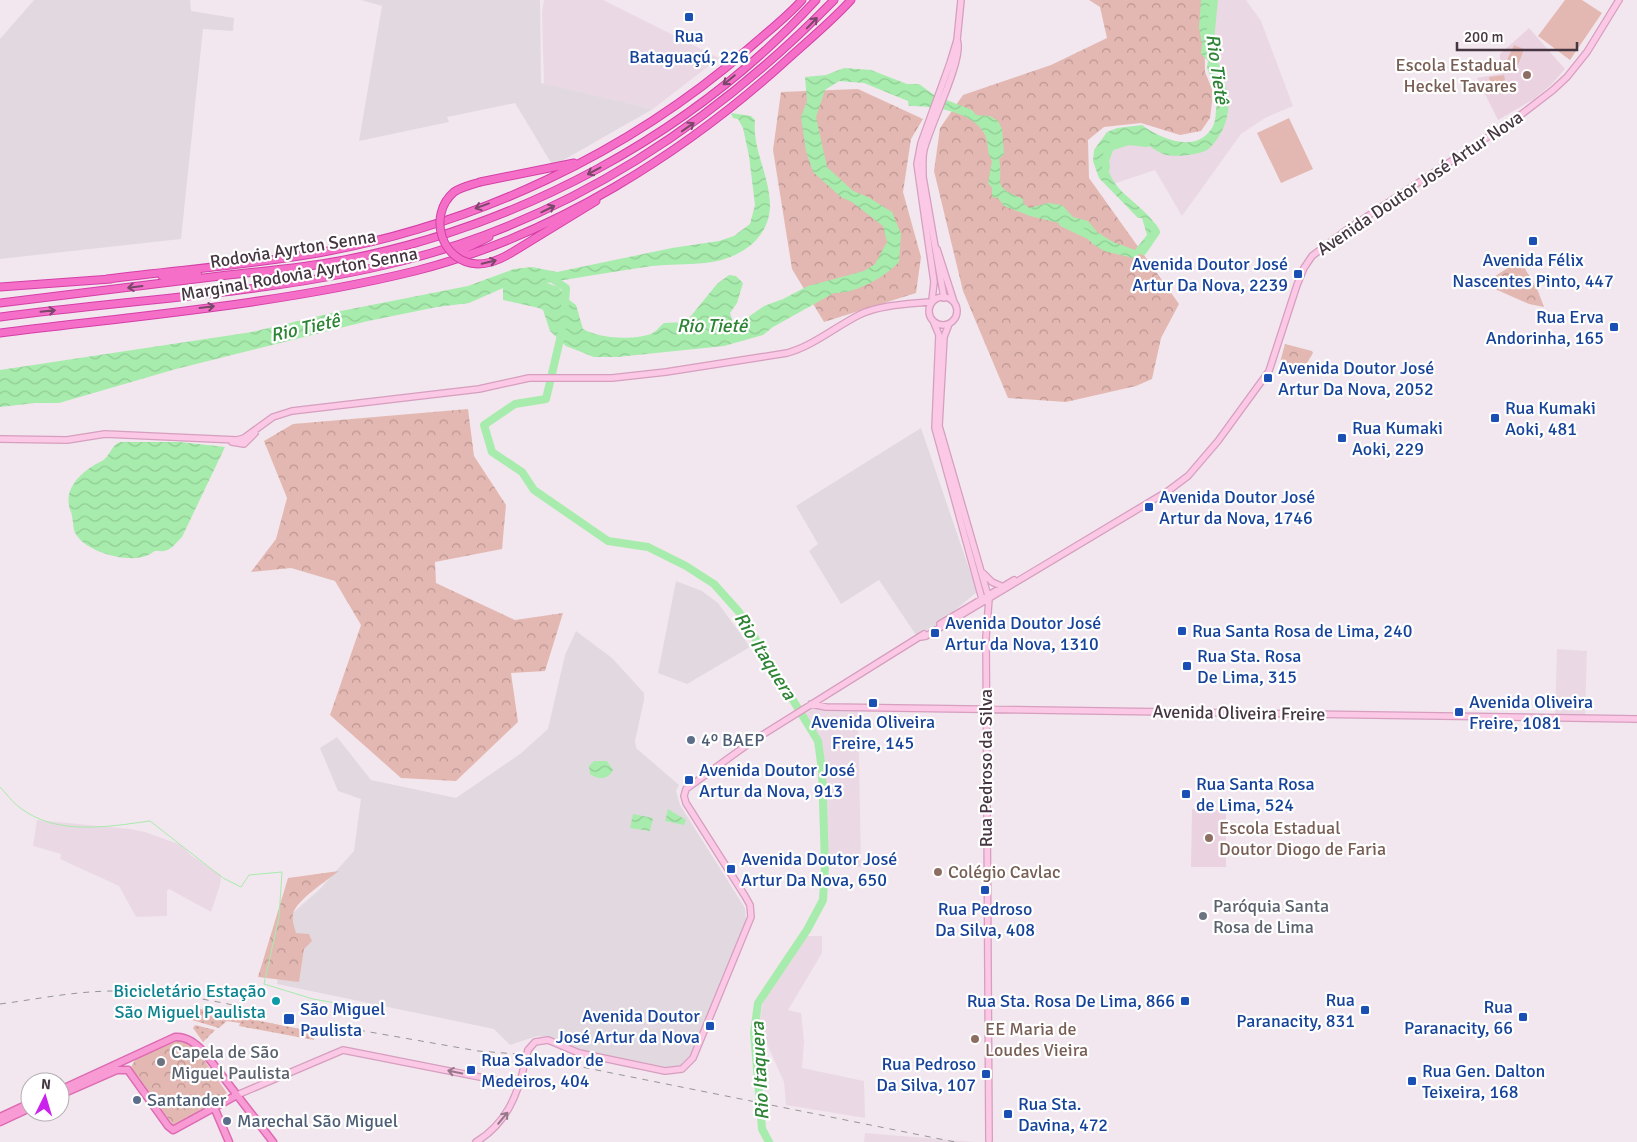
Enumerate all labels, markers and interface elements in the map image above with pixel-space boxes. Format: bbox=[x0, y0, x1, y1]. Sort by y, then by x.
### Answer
marker: Rua Bataguaçú, 226 bbox=[683, 11, 695, 23]
one-way arrow bbox=[806, 17, 818, 29]
scale bar bbox=[1457, 20, 1577, 52]
place label: Rua Bataguaçú, 226 bbox=[629, 25, 749, 68]
text: 200 m bbox=[1464, 28, 1504, 46]
water label: Rio Tietê bbox=[1200, 32, 1234, 107]
place label: Escola Estadual Heckel Tavares bbox=[1396, 54, 1517, 97]
marker: Escola Estadual Heckel Tavares bbox=[1521, 69, 1533, 81]
one-way arrow bbox=[723, 75, 736, 86]
street label: Avenida Doutor José Artur Nova bbox=[1313, 106, 1527, 260]
one-way arrow bbox=[681, 122, 694, 133]
one-way arrow bbox=[588, 166, 602, 176]
one-way arrow bbox=[475, 202, 491, 211]
one-way arrow bbox=[540, 203, 555, 213]
street label: Rodovia Ayrton Senna bbox=[208, 225, 378, 273]
marker: Avenida Félix Nascentes Pinto, 447 bbox=[1527, 235, 1539, 247]
street label: Marginal Rodovia Ayrton Senna bbox=[179, 242, 419, 306]
place label: Avenida Félix Nascentes Pinto, 447 bbox=[1452, 249, 1614, 292]
place label: Avenida Doutor José Artur Da Nova, 2239 bbox=[1132, 253, 1288, 296]
one-way arrow bbox=[480, 257, 496, 266]
marker: Avenida Doutor José Artur Da Nova, 2239 bbox=[1292, 268, 1304, 280]
one-way arrow bbox=[128, 282, 144, 292]
one-way arrow bbox=[198, 302, 214, 312]
one-way arrow bbox=[40, 306, 56, 316]
place label: Rua Erva Andorinha, 165 bbox=[1486, 306, 1604, 349]
water label: Rio Tietê bbox=[268, 308, 344, 348]
water label: Rio Tietê bbox=[677, 314, 749, 338]
marker: Rua Erva Andorinha, 165 bbox=[1608, 321, 1620, 333]
place label: Avenida Doutor José Artur Da Nova, 2052 bbox=[1278, 357, 1434, 400]
marker: Avenida Doutor José Artur Da Nova, 2052 bbox=[1262, 372, 1274, 384]
place label: Rua Kumaki Aoki, 481 bbox=[1505, 397, 1596, 440]
marker: Rua Kumaki Aoki, 481 bbox=[1489, 412, 1501, 424]
place label: Rua Kumaki Aoki, 229 bbox=[1352, 417, 1443, 460]
marker: Rua Kumaki Aoki, 229 bbox=[1336, 432, 1348, 444]
place label: Avenida Doutor José Artur da Nova, 1746 bbox=[1159, 486, 1315, 529]
marker: Avenida Doutor José Artur da Nova, 1746 bbox=[1143, 501, 1155, 513]
water label: Rio Itaquera bbox=[729, 608, 802, 705]
place label: Avenida Doutor José Artur da Nova, 1310 bbox=[945, 612, 1101, 655]
place label: Rua Santa Rosa de Lima, 240 bbox=[1192, 620, 1412, 642]
marker: Rua Santa Rosa de Lima, 240 bbox=[1176, 625, 1188, 637]
marker: Avenida Doutor José Artur da Nova, 1310 bbox=[929, 627, 941, 639]
place label: Rua Sta. Rosa De Lima, 315 bbox=[1197, 645, 1301, 688]
marker: Rua Sta. Rosa De Lima, 315 bbox=[1181, 660, 1193, 672]
street label: Rua Pedroso da Silva bbox=[975, 689, 997, 847]
place label: Avenida Oliveira Freire, 1081 bbox=[1469, 691, 1593, 734]
marker: Avenida Oliveira Freire, 145 bbox=[867, 697, 879, 709]
street label: Avenida Oliveira Freire bbox=[1153, 700, 1325, 726]
marker: Avenida Oliveira Freire, 1081 bbox=[1453, 706, 1465, 718]
place label: Avenida Oliveira Freire, 145 bbox=[811, 711, 935, 754]
place label: 4º BAEP bbox=[701, 729, 764, 751]
marker: 4º BAEP bbox=[685, 734, 697, 746]
place label: Avenida Doutor José Artur da Nova, 913 bbox=[699, 759, 855, 802]
place label: Rua Santa Rosa de Lima, 524 bbox=[1196, 773, 1315, 816]
marker: Avenida Doutor José Artur da Nova, 913 bbox=[683, 774, 695, 786]
marker: Rua Santa Rosa de Lima, 524 bbox=[1180, 788, 1192, 800]
place label: Escola Estadual Doutor Diogo de Faria bbox=[1219, 817, 1386, 860]
marker: Escola Estadual Doutor Diogo de Faria bbox=[1203, 832, 1215, 844]
place label: Avenida Doutor José Artur Da Nova, 650 bbox=[741, 848, 897, 891]
place label: Colégio Cavlac bbox=[948, 861, 1061, 883]
marker: Avenida Doutor José Artur Da Nova, 650 bbox=[725, 863, 737, 875]
marker: Colégio Cavlac bbox=[932, 866, 944, 878]
marker: Rua Pedroso Da Silva, 408 bbox=[979, 884, 991, 896]
place label: Paróquia Santa Rosa de Lima bbox=[1213, 895, 1329, 938]
place label: Rua Pedroso Da Silva, 408 bbox=[935, 898, 1035, 941]
marker: Paróquia Santa Rosa de Lima bbox=[1197, 910, 1209, 922]
place label: Bicicletário Estação São Miguel Paulista bbox=[113, 980, 266, 1023]
place label: Rua Paranacity, 831 bbox=[1236, 989, 1355, 1032]
place label: Rua Sta. Rosa De Lima, 866 bbox=[967, 990, 1175, 1012]
marker: Bicicletário Estação São Miguel Paulista bbox=[270, 995, 282, 1007]
marker: Rua Sta. Rosa De Lima, 866 bbox=[1179, 995, 1191, 1007]
place label: Rua Paranacity, 66 bbox=[1404, 996, 1513, 1039]
place label: São Miguel Paulista bbox=[300, 998, 385, 1041]
marker: Rua Paranacity, 831 bbox=[1359, 1004, 1371, 1016]
place label: Avenida Doutor José Artur da Nova bbox=[556, 1005, 700, 1048]
marker: Rua Paranacity, 66 bbox=[1517, 1011, 1529, 1023]
marker: São Miguel Paulista bbox=[282, 1012, 296, 1026]
place label: EE Maria de Loudes Vieira bbox=[985, 1018, 1088, 1061]
marker: Avenida Doutor José Artur da Nova bbox=[704, 1020, 716, 1032]
water label: Rio Itaquera bbox=[745, 1020, 775, 1121]
marker: EE Maria de Loudes Vieira bbox=[969, 1033, 981, 1045]
place label: Capela de São Miguel Paulista bbox=[171, 1041, 290, 1084]
place label: Rua Salvador de Medeiros, 404 bbox=[481, 1049, 604, 1092]
place label: Rua Pedroso Da Silva, 107 bbox=[876, 1053, 976, 1096]
marker: Capela de São Miguel Paulista bbox=[155, 1056, 167, 1068]
place label: Rua Gen. Dalton Teixeira, 168 bbox=[1422, 1060, 1545, 1103]
marker: Rua Salvador de Medeiros, 404 bbox=[465, 1064, 477, 1076]
one-way arrow bbox=[447, 1067, 463, 1076]
marker: Rua Pedroso Da Silva, 107 bbox=[980, 1068, 992, 1080]
north arrow bbox=[20, 1072, 70, 1122]
marker: Rua Gen. Dalton Teixeira, 168 bbox=[1406, 1075, 1418, 1087]
text: N bbox=[40, 1076, 52, 1093]
place label: Santander bbox=[147, 1089, 227, 1111]
place label: Rua Sta. Davina, 472 bbox=[1018, 1093, 1108, 1136]
marker: Santander bbox=[131, 1094, 143, 1106]
marker: Rua Sta. Davina, 472 bbox=[1002, 1108, 1014, 1120]
place label: Marechal São Miguel bbox=[237, 1110, 398, 1132]
one-way arrow bbox=[497, 1111, 509, 1124]
marker: Marechal São Miguel bbox=[221, 1115, 233, 1127]

